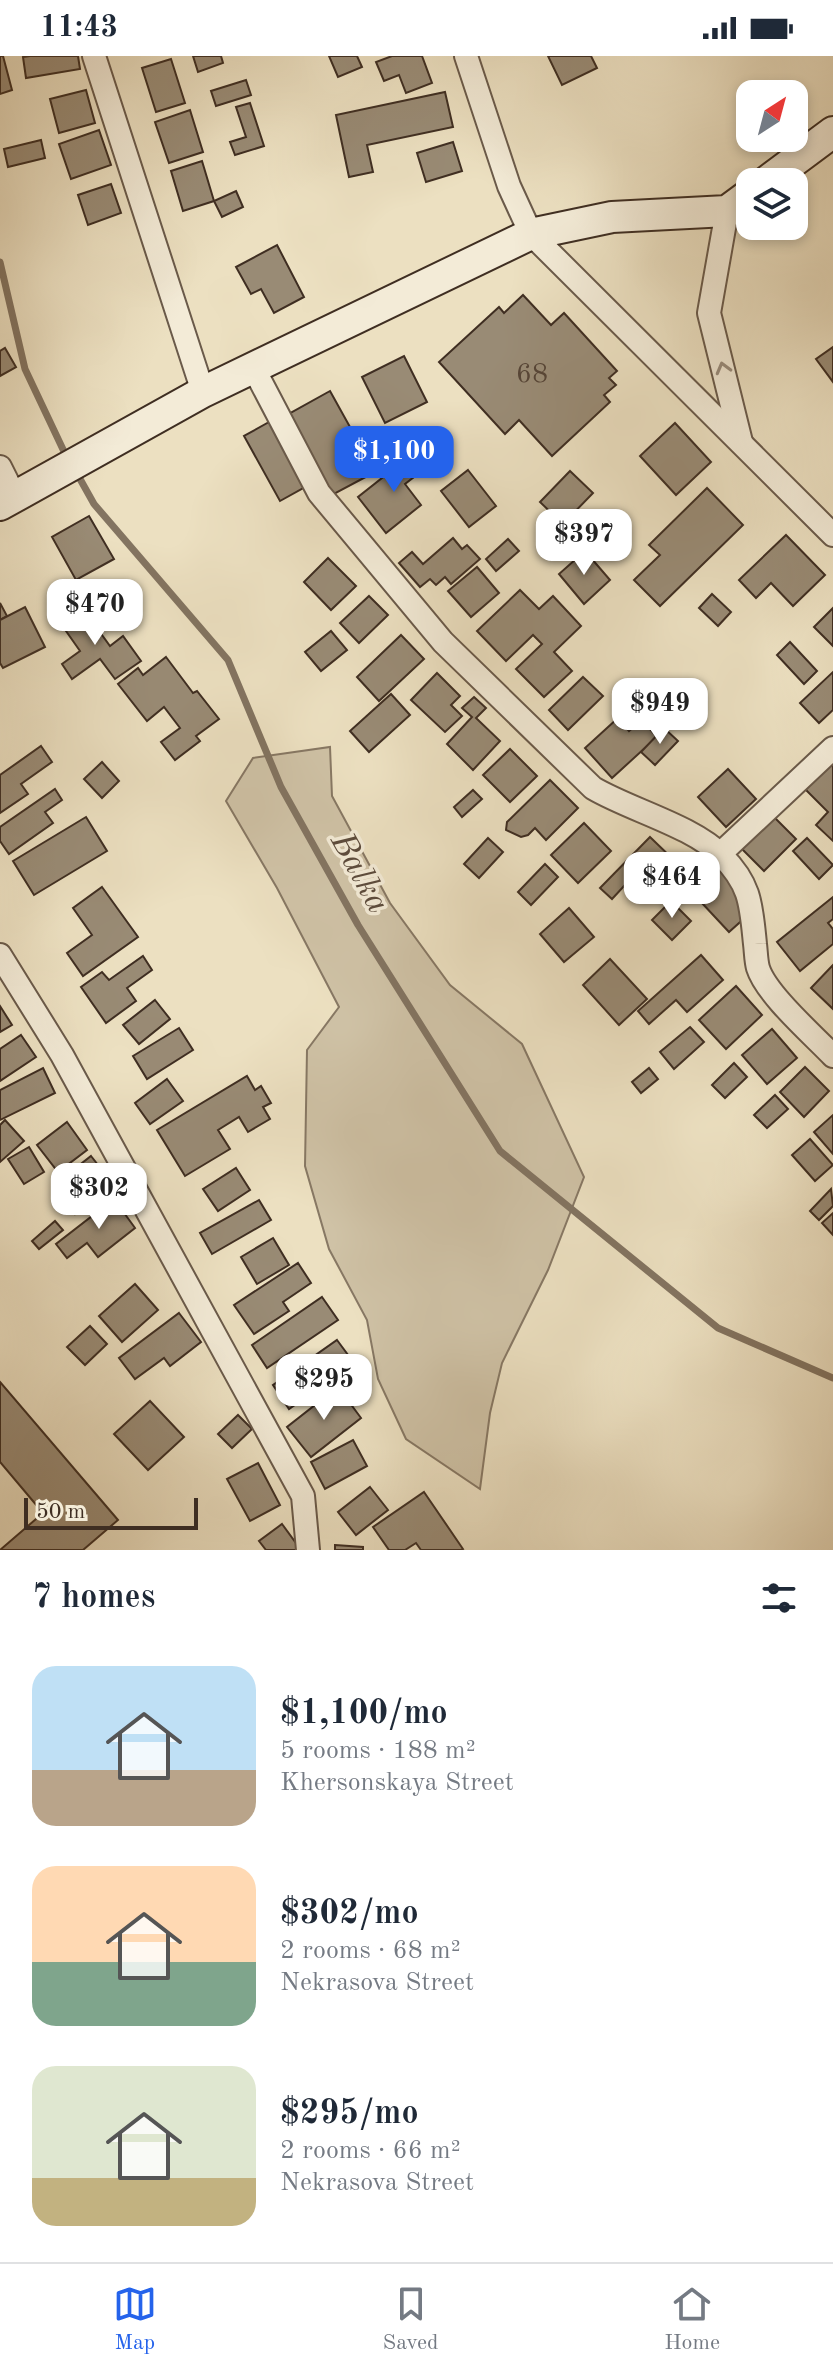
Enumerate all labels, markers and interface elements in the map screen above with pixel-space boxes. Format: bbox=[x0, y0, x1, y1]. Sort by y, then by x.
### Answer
text: 11:43 bbox=[40, 13, 118, 43]
north arrow bbox=[736, 80, 808, 152]
map controls bbox=[736, 80, 808, 240]
button: layers bbox=[736, 168, 808, 240]
house number: 68 bbox=[516, 361, 548, 389]
one-way arrow bbox=[716, 361, 733, 375]
pin: $1,100 bbox=[329, 426, 459, 494]
text: $1,100 bbox=[353, 439, 435, 465]
pin: $397 bbox=[537, 509, 631, 577]
text: $397 bbox=[554, 522, 614, 548]
pin: $470 bbox=[48, 579, 142, 647]
text: $470 bbox=[65, 592, 125, 618]
pin: $949 bbox=[613, 678, 707, 746]
text: $949 bbox=[630, 691, 690, 717]
water label: Balka bbox=[323, 826, 395, 919]
pin: $464 bbox=[625, 852, 719, 920]
text: $464 bbox=[642, 865, 702, 891]
pin: $302 bbox=[52, 1163, 146, 1231]
text: $302 bbox=[69, 1176, 129, 1202]
pin: $295 bbox=[277, 1354, 371, 1422]
text: $295 bbox=[294, 1367, 354, 1393]
scale bar bbox=[24, 1494, 198, 1530]
text: 50 m bbox=[36, 1501, 85, 1523]
icon: filters bbox=[757, 1576, 801, 1620]
text: 7 homes bbox=[32, 1581, 155, 1615]
text: $1,100/mo bbox=[280, 1697, 448, 1731]
icon: home bbox=[96, 1698, 192, 1794]
text: 5 rooms · 188 m² bbox=[280, 1738, 476, 1764]
text: Khersonskaya Street bbox=[280, 1770, 514, 1796]
text: $302/mo bbox=[280, 1897, 419, 1931]
icon: home bbox=[96, 1898, 192, 1994]
text: 2 rooms · 68 m² bbox=[280, 1938, 461, 1964]
text: Nekrasova Street bbox=[280, 1970, 474, 1996]
text: $295/mo bbox=[280, 2097, 419, 2131]
icon: home bbox=[96, 2098, 192, 2194]
text: 2 rooms · 66 m² bbox=[280, 2138, 461, 2164]
text: Nekrasova Street bbox=[280, 2170, 474, 2196]
tab: Map bbox=[113, 2282, 157, 2357]
tab: Saved bbox=[383, 2282, 439, 2357]
tab: Home bbox=[664, 2282, 720, 2357]

